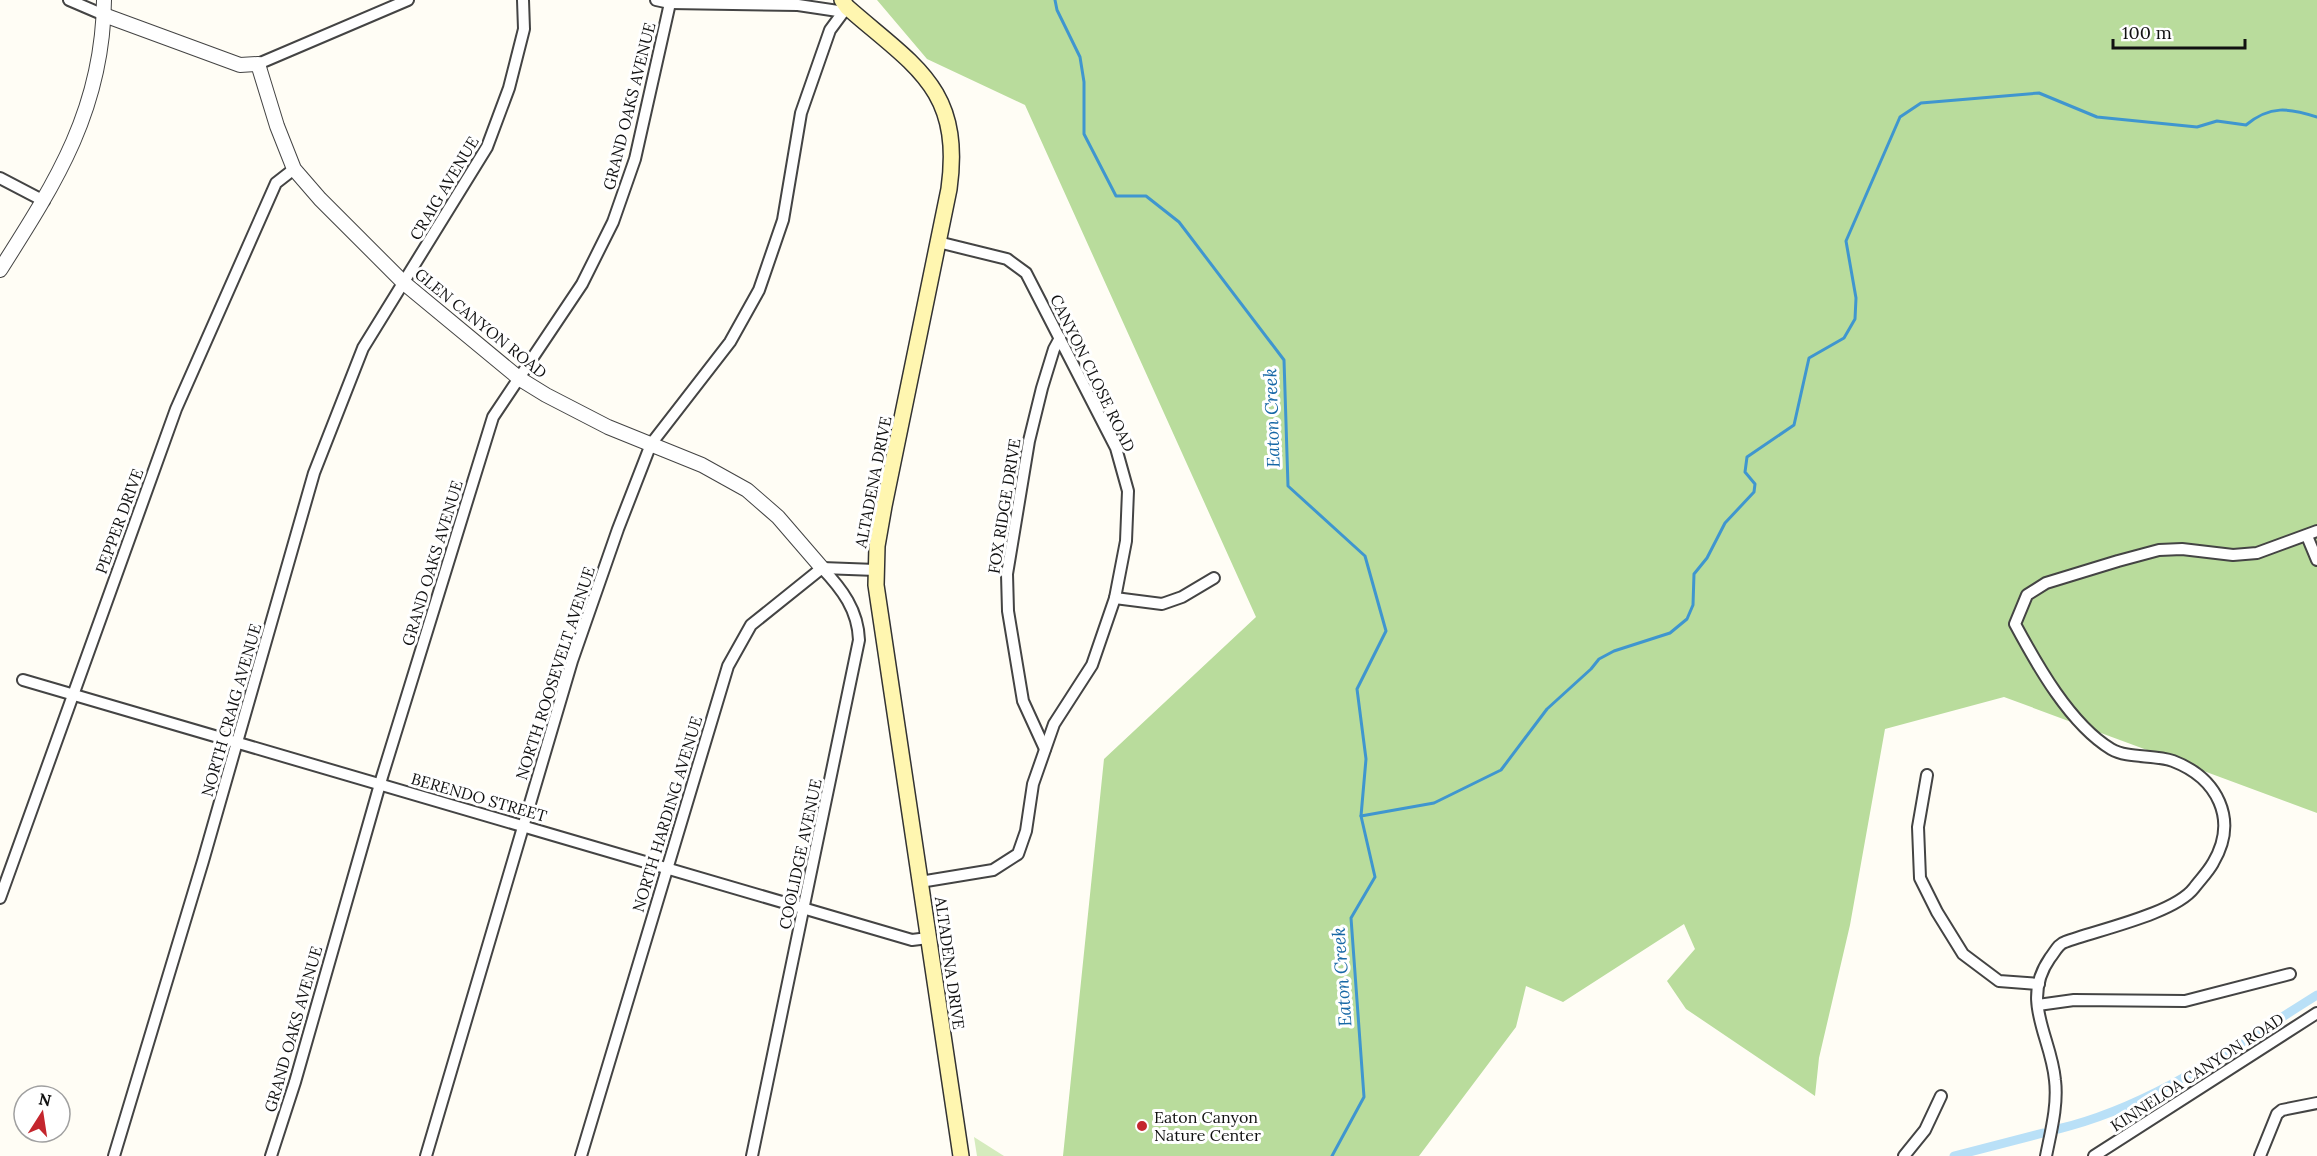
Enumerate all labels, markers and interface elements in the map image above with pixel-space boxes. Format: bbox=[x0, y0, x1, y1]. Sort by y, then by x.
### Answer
scale bar bbox=[2113, 12, 2245, 50]
street label: GRAND OAKS AVENUE bbox=[598, 20, 660, 192]
text: 100 m bbox=[2122, 21, 2172, 44]
street label: CRAIG AVENUE bbox=[405, 132, 483, 244]
street label: GLEN CANYON ROAD bbox=[411, 264, 551, 383]
street label: CANYON CLOSE ROAD bbox=[1046, 291, 1140, 455]
water label: Eaton Creek bbox=[1258, 368, 1285, 468]
street label: ALTADENA DRIVE bbox=[850, 414, 896, 551]
street label: FOX RIDGE DRIVE bbox=[983, 437, 1025, 575]
street label: PEPPER DRIVE bbox=[91, 466, 147, 576]
street label: GRAND OAKS AVENUE bbox=[397, 478, 467, 648]
street label: NORTH ROOSEVELT AVENUE bbox=[511, 564, 599, 782]
street label: NORTH CRAIG AVENUE bbox=[197, 621, 265, 799]
street label: NORTH HARDING AVENUE bbox=[628, 714, 706, 914]
street label: BERENDO STREET bbox=[409, 768, 549, 826]
street label: COOLIDGE AVENUE bbox=[774, 777, 826, 931]
street label: ALTADENA DRIVE bbox=[931, 894, 969, 1031]
water label: Eaton Creek bbox=[1327, 927, 1356, 1028]
street label: GRAND OAKS AVENUE bbox=[260, 944, 326, 1114]
street label: KINNELOA CANYON ROAD bbox=[2107, 1008, 2288, 1136]
north arrow bbox=[12, 1084, 72, 1144]
text: N bbox=[37, 1088, 53, 1110]
place label: Eaton Canyon Nature Center bbox=[1154, 1107, 1261, 1145]
marker: Eaton Canyon Nature Center bbox=[1135, 1119, 1149, 1133]

